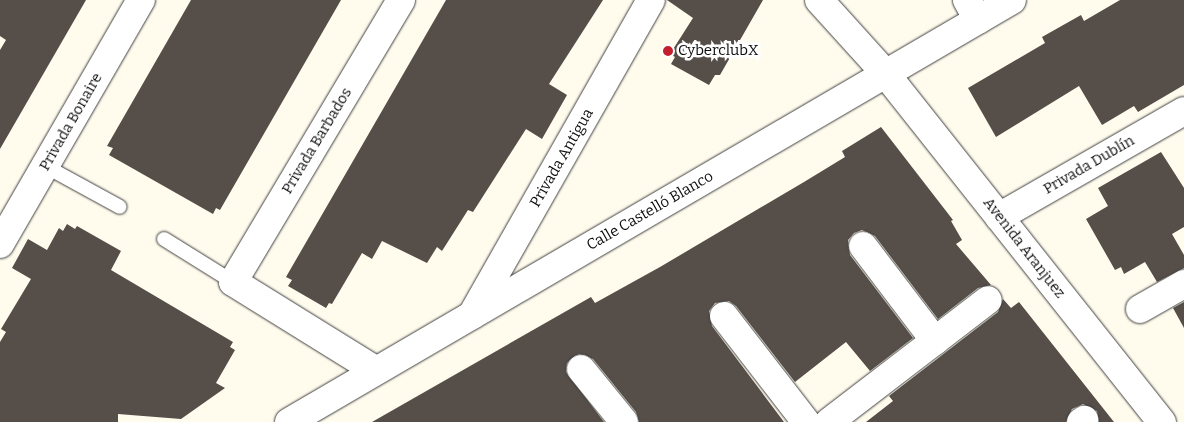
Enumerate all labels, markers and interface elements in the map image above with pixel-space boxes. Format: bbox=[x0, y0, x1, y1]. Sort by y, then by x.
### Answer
place label: CyberclubX bbox=[678, 42, 758, 60]
marker: CyberclubX bbox=[662, 45, 674, 57]
street label: Privada Bonaire bbox=[36, 70, 106, 174]
street label: Privada Barbados bbox=[278, 85, 356, 197]
street label: Privada Antigua bbox=[527, 106, 597, 210]
street label: Privada Dublín bbox=[1040, 132, 1138, 198]
street label: Calle Castelló Blanco bbox=[583, 167, 717, 255]
street label: Avenida Aranjuez bbox=[979, 194, 1069, 302]

